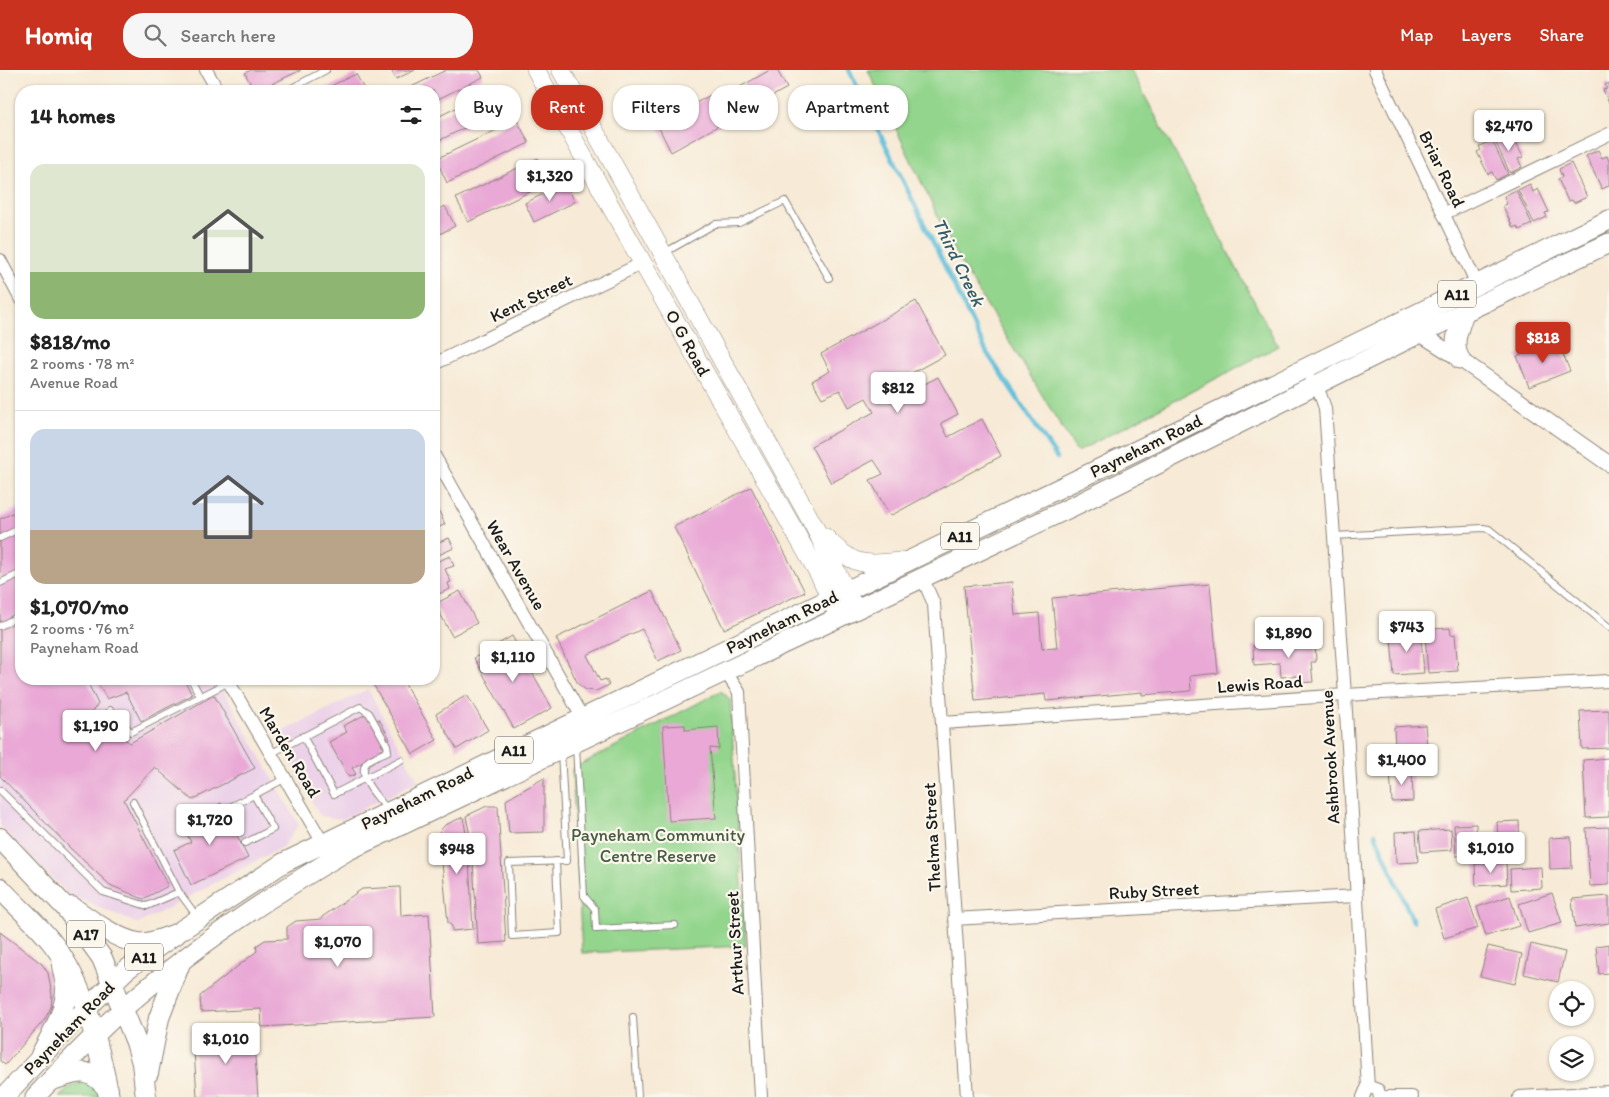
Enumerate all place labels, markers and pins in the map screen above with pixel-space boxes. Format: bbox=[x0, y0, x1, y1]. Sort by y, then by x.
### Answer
pin: $2,470 bbox=[1468, 109, 1550, 152]
pin: $1,320 bbox=[509, 160, 591, 202]
pin: $818 bbox=[1513, 322, 1573, 364]
pin: $812 bbox=[868, 372, 928, 414]
pin: $743 bbox=[1377, 610, 1437, 653]
pin: $1,890 bbox=[1248, 616, 1330, 659]
pin: $1,110 bbox=[472, 640, 554, 683]
pin: $1,190 bbox=[55, 710, 137, 752]
pin: $1,400 bbox=[1361, 744, 1443, 786]
pin: $1,720 bbox=[169, 804, 251, 846]
pin: $948 bbox=[427, 832, 487, 875]
pin: $1,010 bbox=[1450, 832, 1532, 874]
pin: $1,070 bbox=[297, 926, 379, 968]
pin: $1,010 bbox=[185, 1022, 267, 1065]

